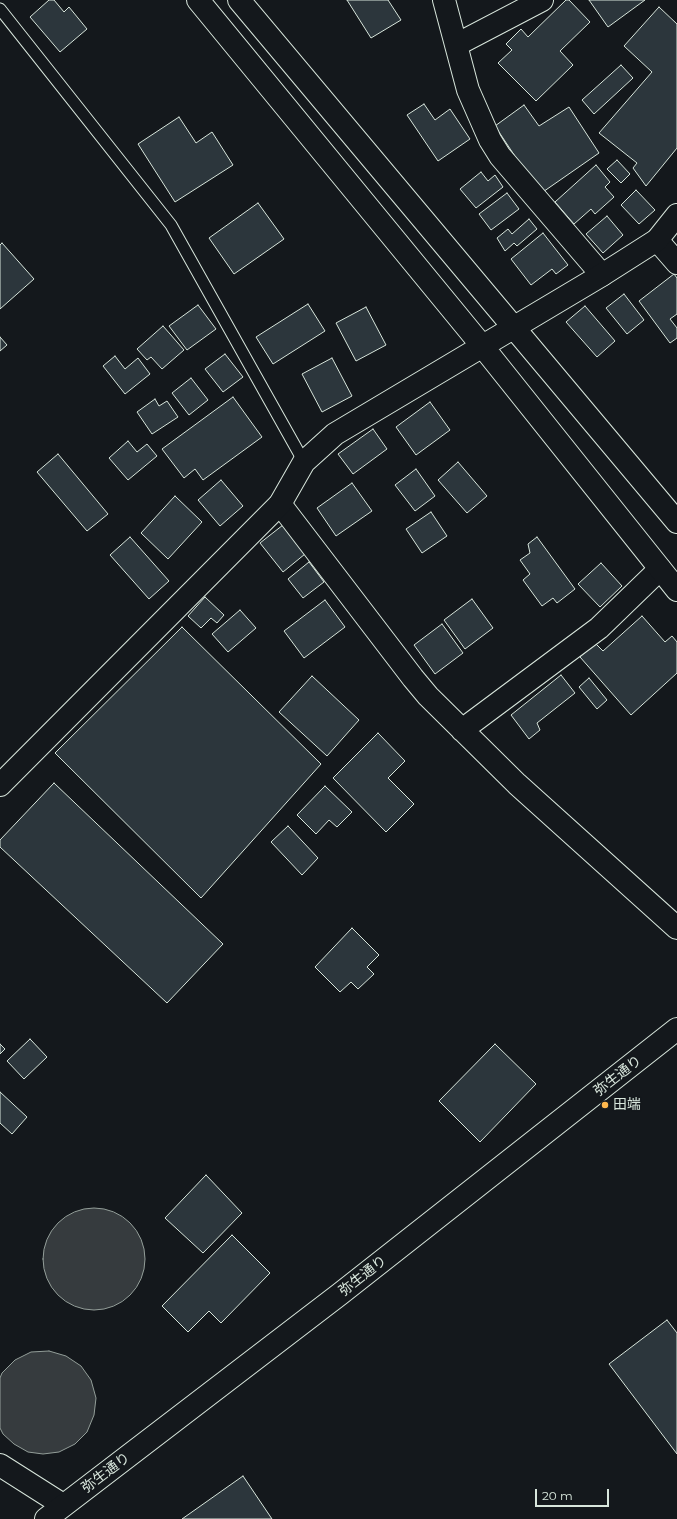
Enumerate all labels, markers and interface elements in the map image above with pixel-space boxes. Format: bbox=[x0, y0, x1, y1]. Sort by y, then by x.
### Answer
street label: 弥生通り bbox=[591, 1052, 645, 1100]
place label: 田端 bbox=[613, 1097, 641, 1113]
marker: 田端 bbox=[600, 1100, 610, 1110]
street label: 弥生通り bbox=[336, 1252, 390, 1300]
street label: 弥生通り bbox=[79, 1449, 133, 1497]
scale bar bbox=[537, 1481, 611, 1507]
text: 20 m bbox=[542, 1488, 573, 1503]

